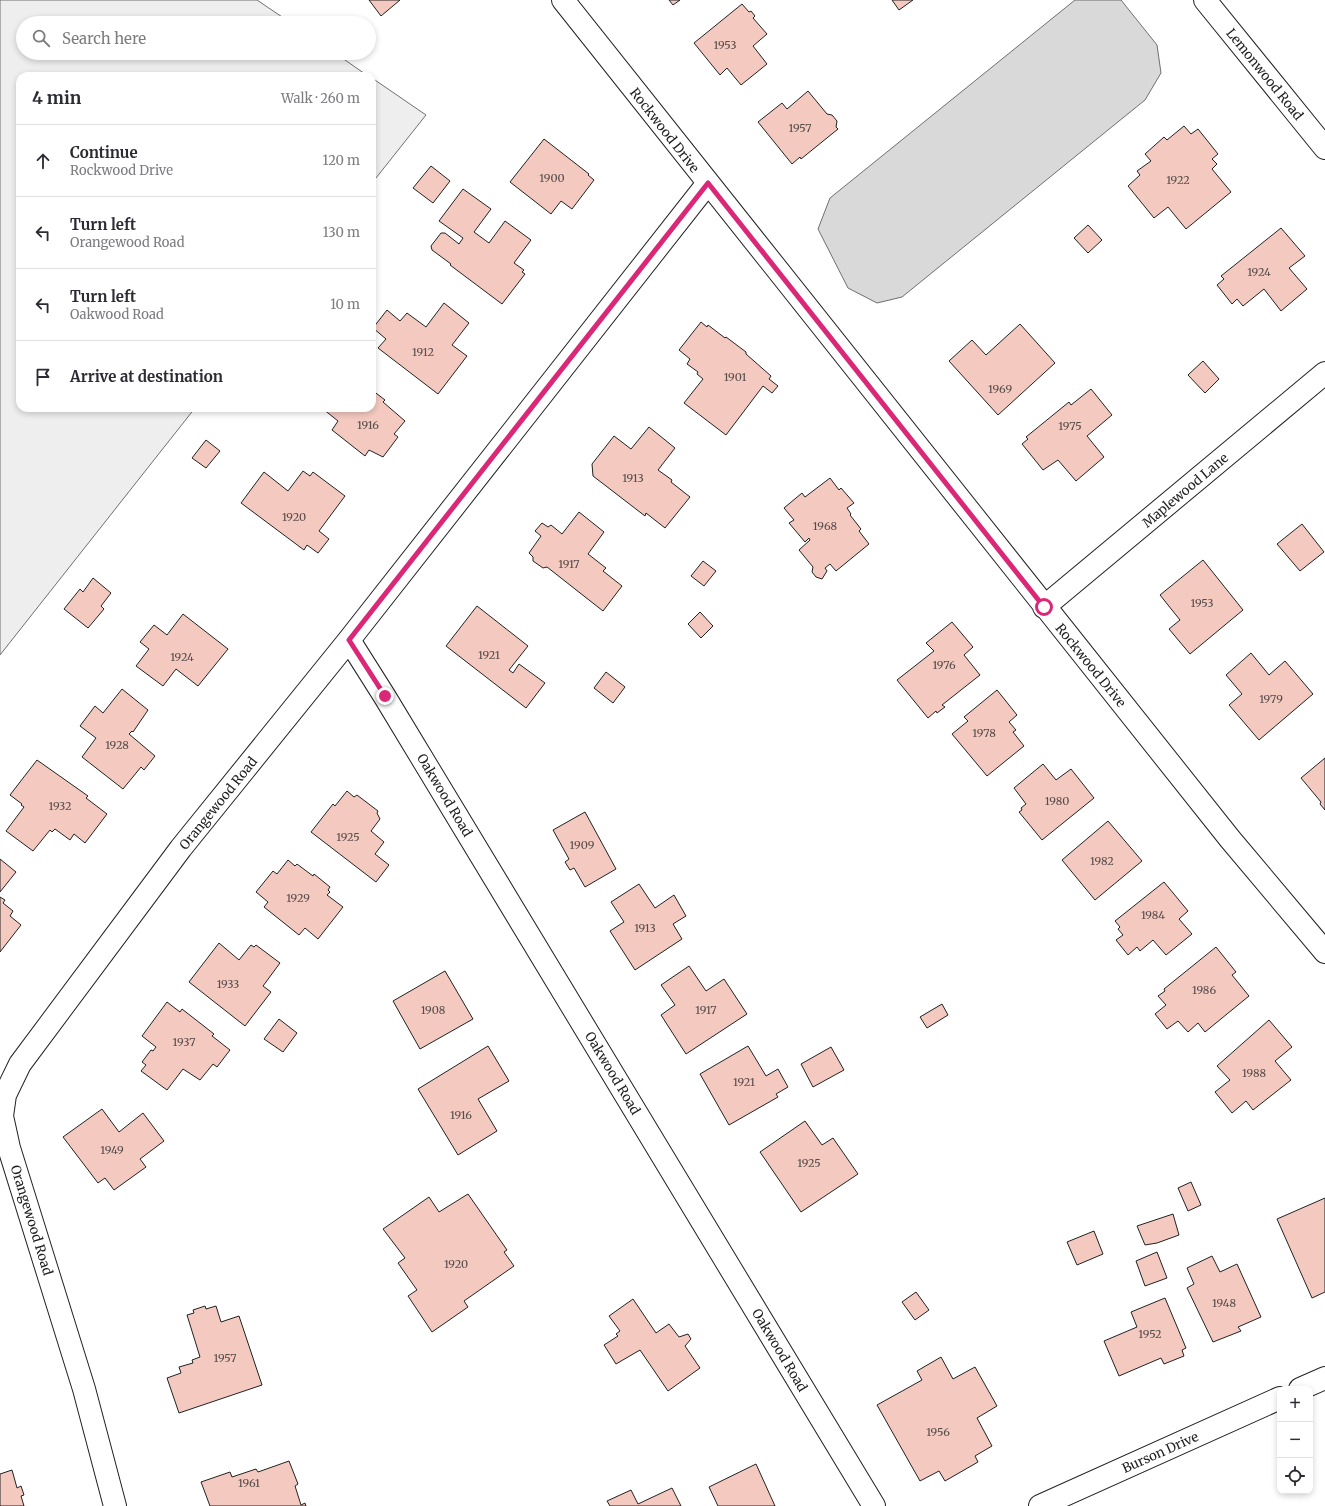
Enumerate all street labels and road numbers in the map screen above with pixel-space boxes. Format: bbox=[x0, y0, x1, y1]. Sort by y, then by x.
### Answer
street label: Lemonwood Road bbox=[1222, 25, 1307, 124]
street label: Rockwood Drive bbox=[626, 85, 703, 176]
street label: Maplewood Lane bbox=[1139, 449, 1232, 531]
street label: Rockwood Drive bbox=[1052, 620, 1130, 711]
street label: Oakwood Road bbox=[413, 751, 476, 840]
street label: Orangewood Road bbox=[176, 753, 261, 853]
street label: Oakwood Road bbox=[581, 1029, 644, 1118]
street label: Orangewood Road bbox=[7, 1163, 56, 1278]
street label: Oakwood Road bbox=[748, 1306, 811, 1395]
street label: Burson Drive bbox=[1119, 1428, 1201, 1477]

